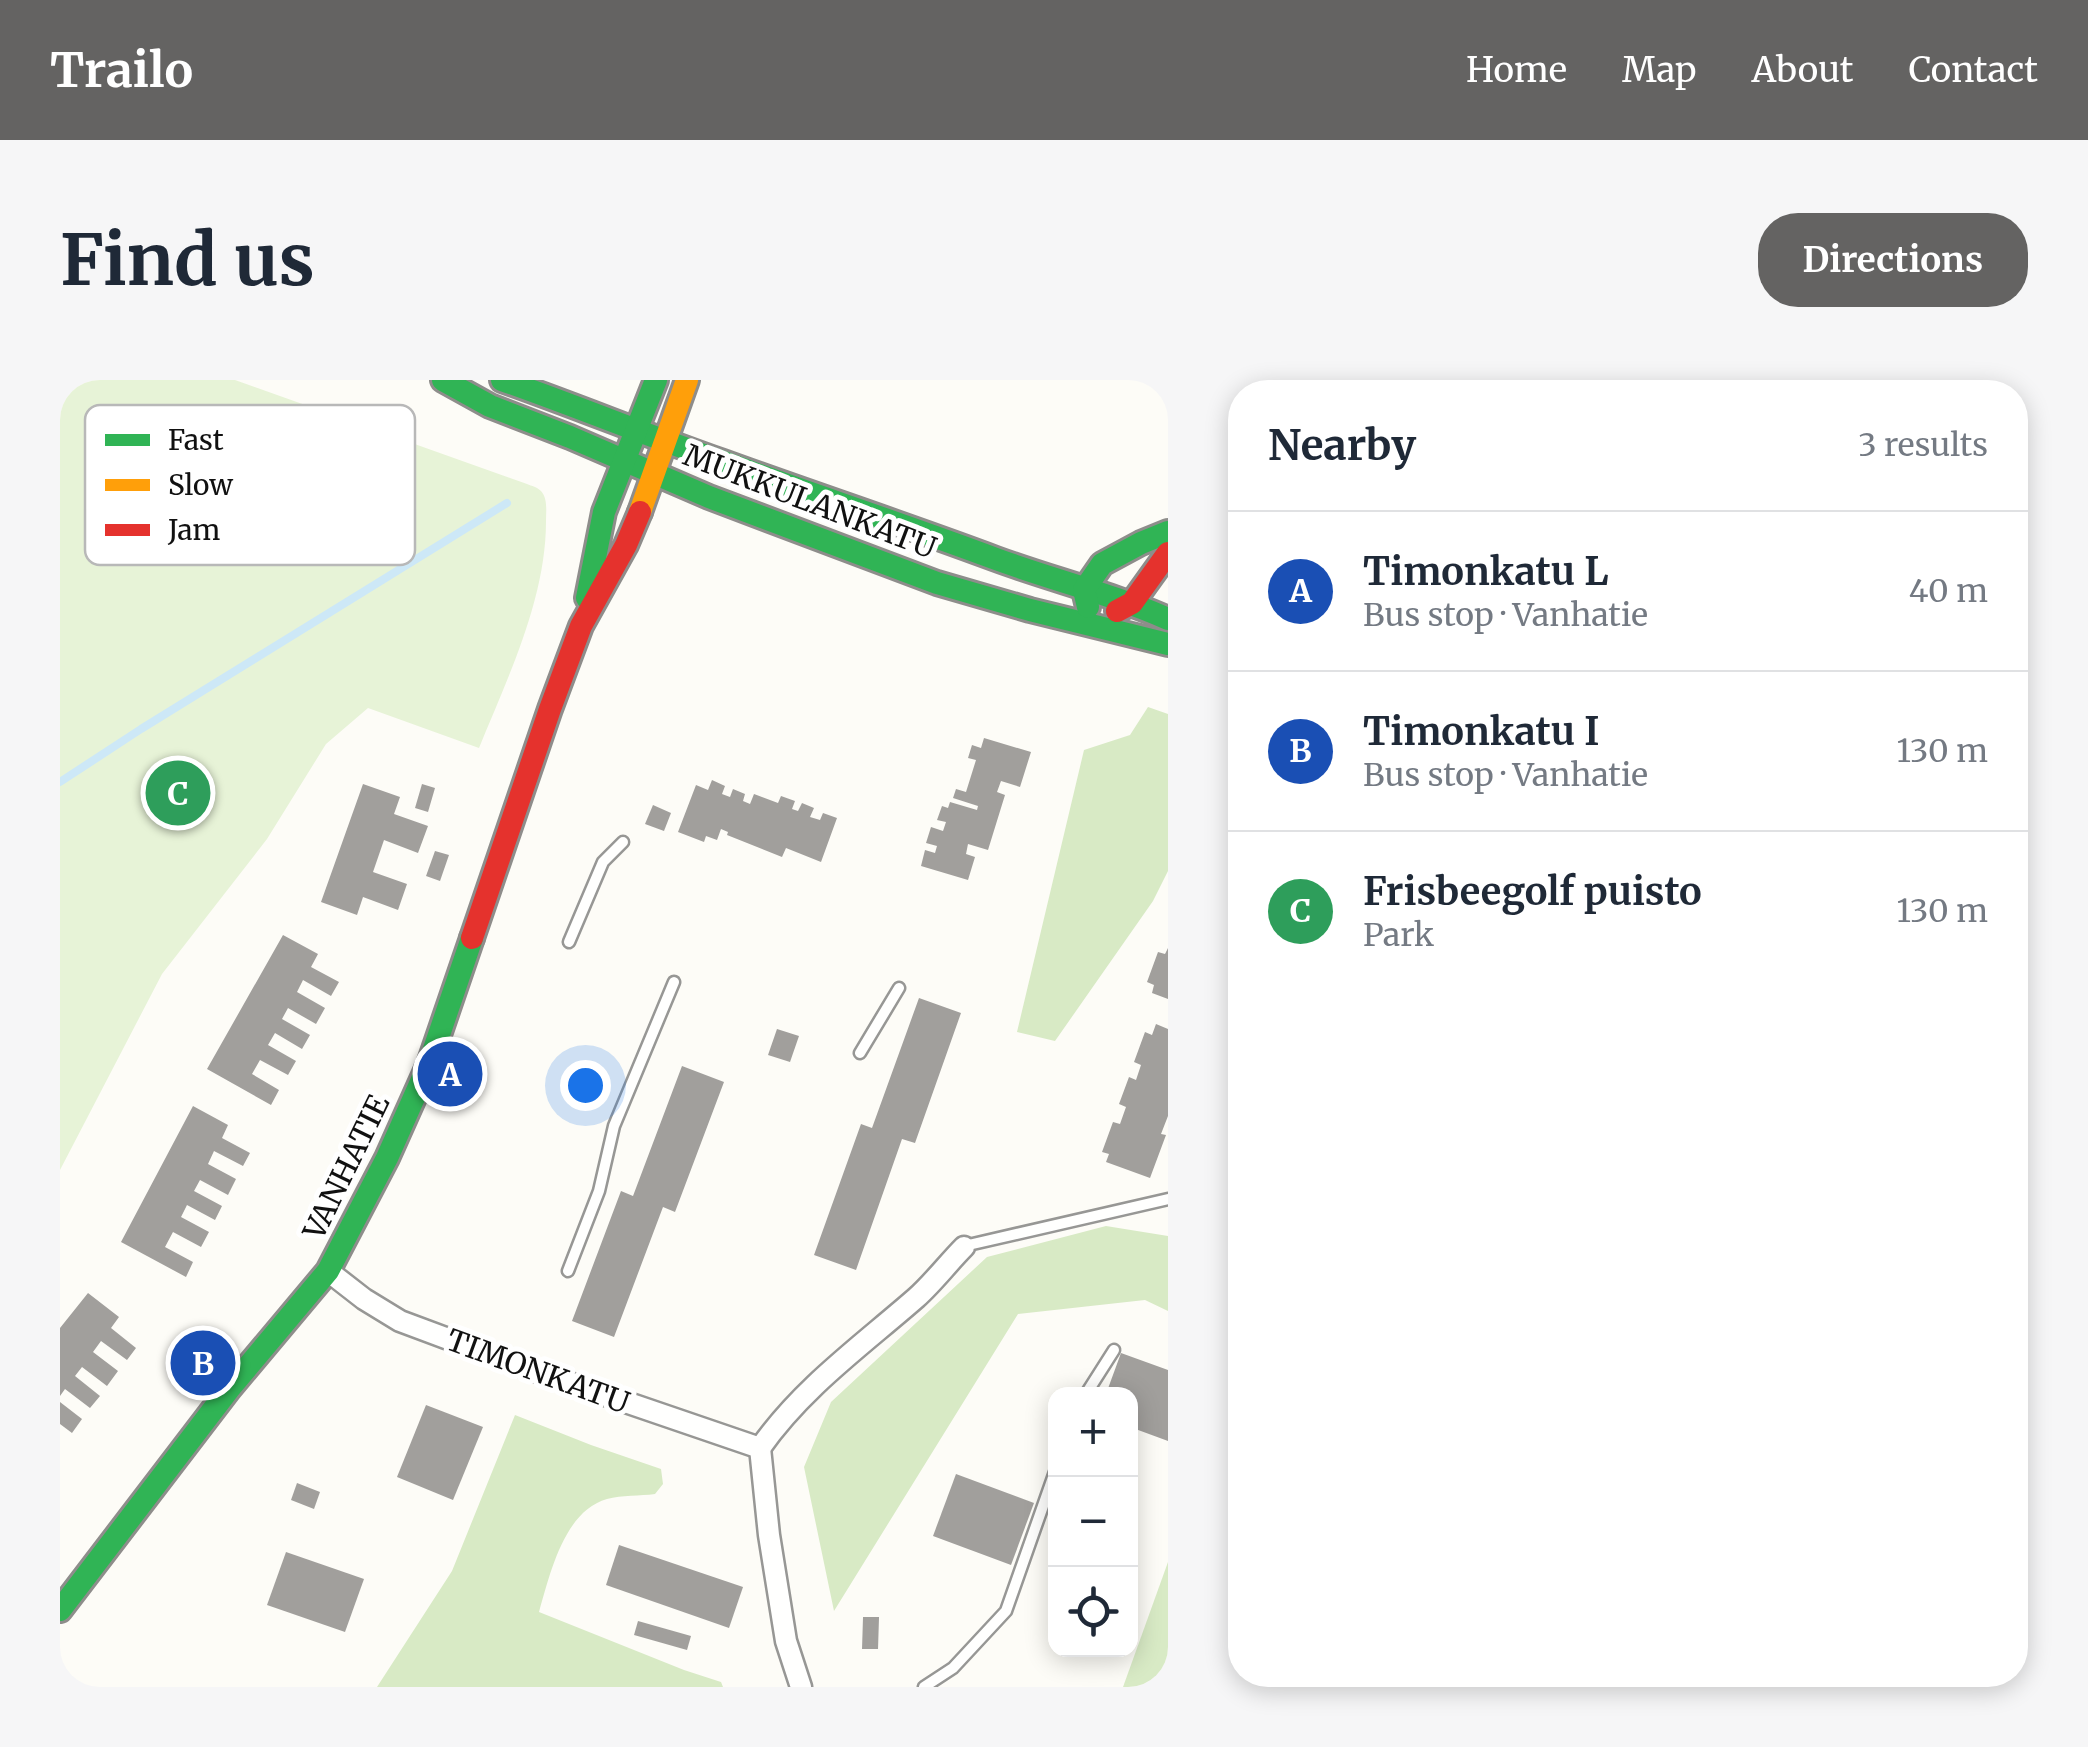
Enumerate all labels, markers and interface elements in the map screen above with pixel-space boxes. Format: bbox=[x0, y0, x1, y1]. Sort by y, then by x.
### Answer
text: Trailo bbox=[50, 40, 193, 100]
text: Home bbox=[1466, 48, 1567, 92]
text: Map bbox=[1622, 48, 1697, 92]
text: About bbox=[1752, 48, 1853, 92]
text: Contact bbox=[1908, 48, 2038, 92]
button: Directions bbox=[1758, 213, 2028, 307]
text: Find us bbox=[60, 216, 315, 304]
legend bbox=[85, 405, 415, 565]
text: Nearby bbox=[1268, 419, 1416, 471]
text: Fast bbox=[168, 422, 224, 458]
text: 3 results bbox=[1858, 425, 1988, 465]
street label: MUKKULANKATU bbox=[678, 435, 942, 567]
text: Slow bbox=[168, 467, 233, 503]
text: Jam bbox=[167, 512, 221, 548]
text: Timonkatu L bbox=[1363, 548, 1608, 595]
text: A bbox=[1289, 571, 1312, 611]
text: 40 m bbox=[1909, 571, 1988, 611]
text: Bus stop · Vanhatie bbox=[1363, 595, 1648, 635]
text: Timonkatu I bbox=[1363, 708, 1599, 755]
text: B bbox=[1289, 731, 1312, 771]
text: 130 m bbox=[1896, 731, 1988, 771]
text: Bus stop · Vanhatie bbox=[1363, 755, 1648, 795]
pin: C bbox=[146, 756, 210, 830]
text: Frisbeegolf puisto bbox=[1363, 868, 1702, 915]
text: C bbox=[1290, 891, 1311, 931]
text: 130 m bbox=[1896, 891, 1988, 931]
text: Park bbox=[1363, 915, 1434, 955]
pin: A bbox=[418, 1036, 482, 1112]
your location bbox=[560, 1060, 611, 1111]
street label: VANHATIE bbox=[294, 1088, 397, 1246]
street label: TIMONKATU bbox=[441, 1320, 635, 1422]
pin: B bbox=[170, 1326, 236, 1400]
map controls bbox=[1048, 1387, 1138, 1657]
button: + bbox=[1048, 1387, 1138, 1477]
button: − bbox=[1048, 1477, 1138, 1567]
button: locate bbox=[1048, 1567, 1138, 1657]

